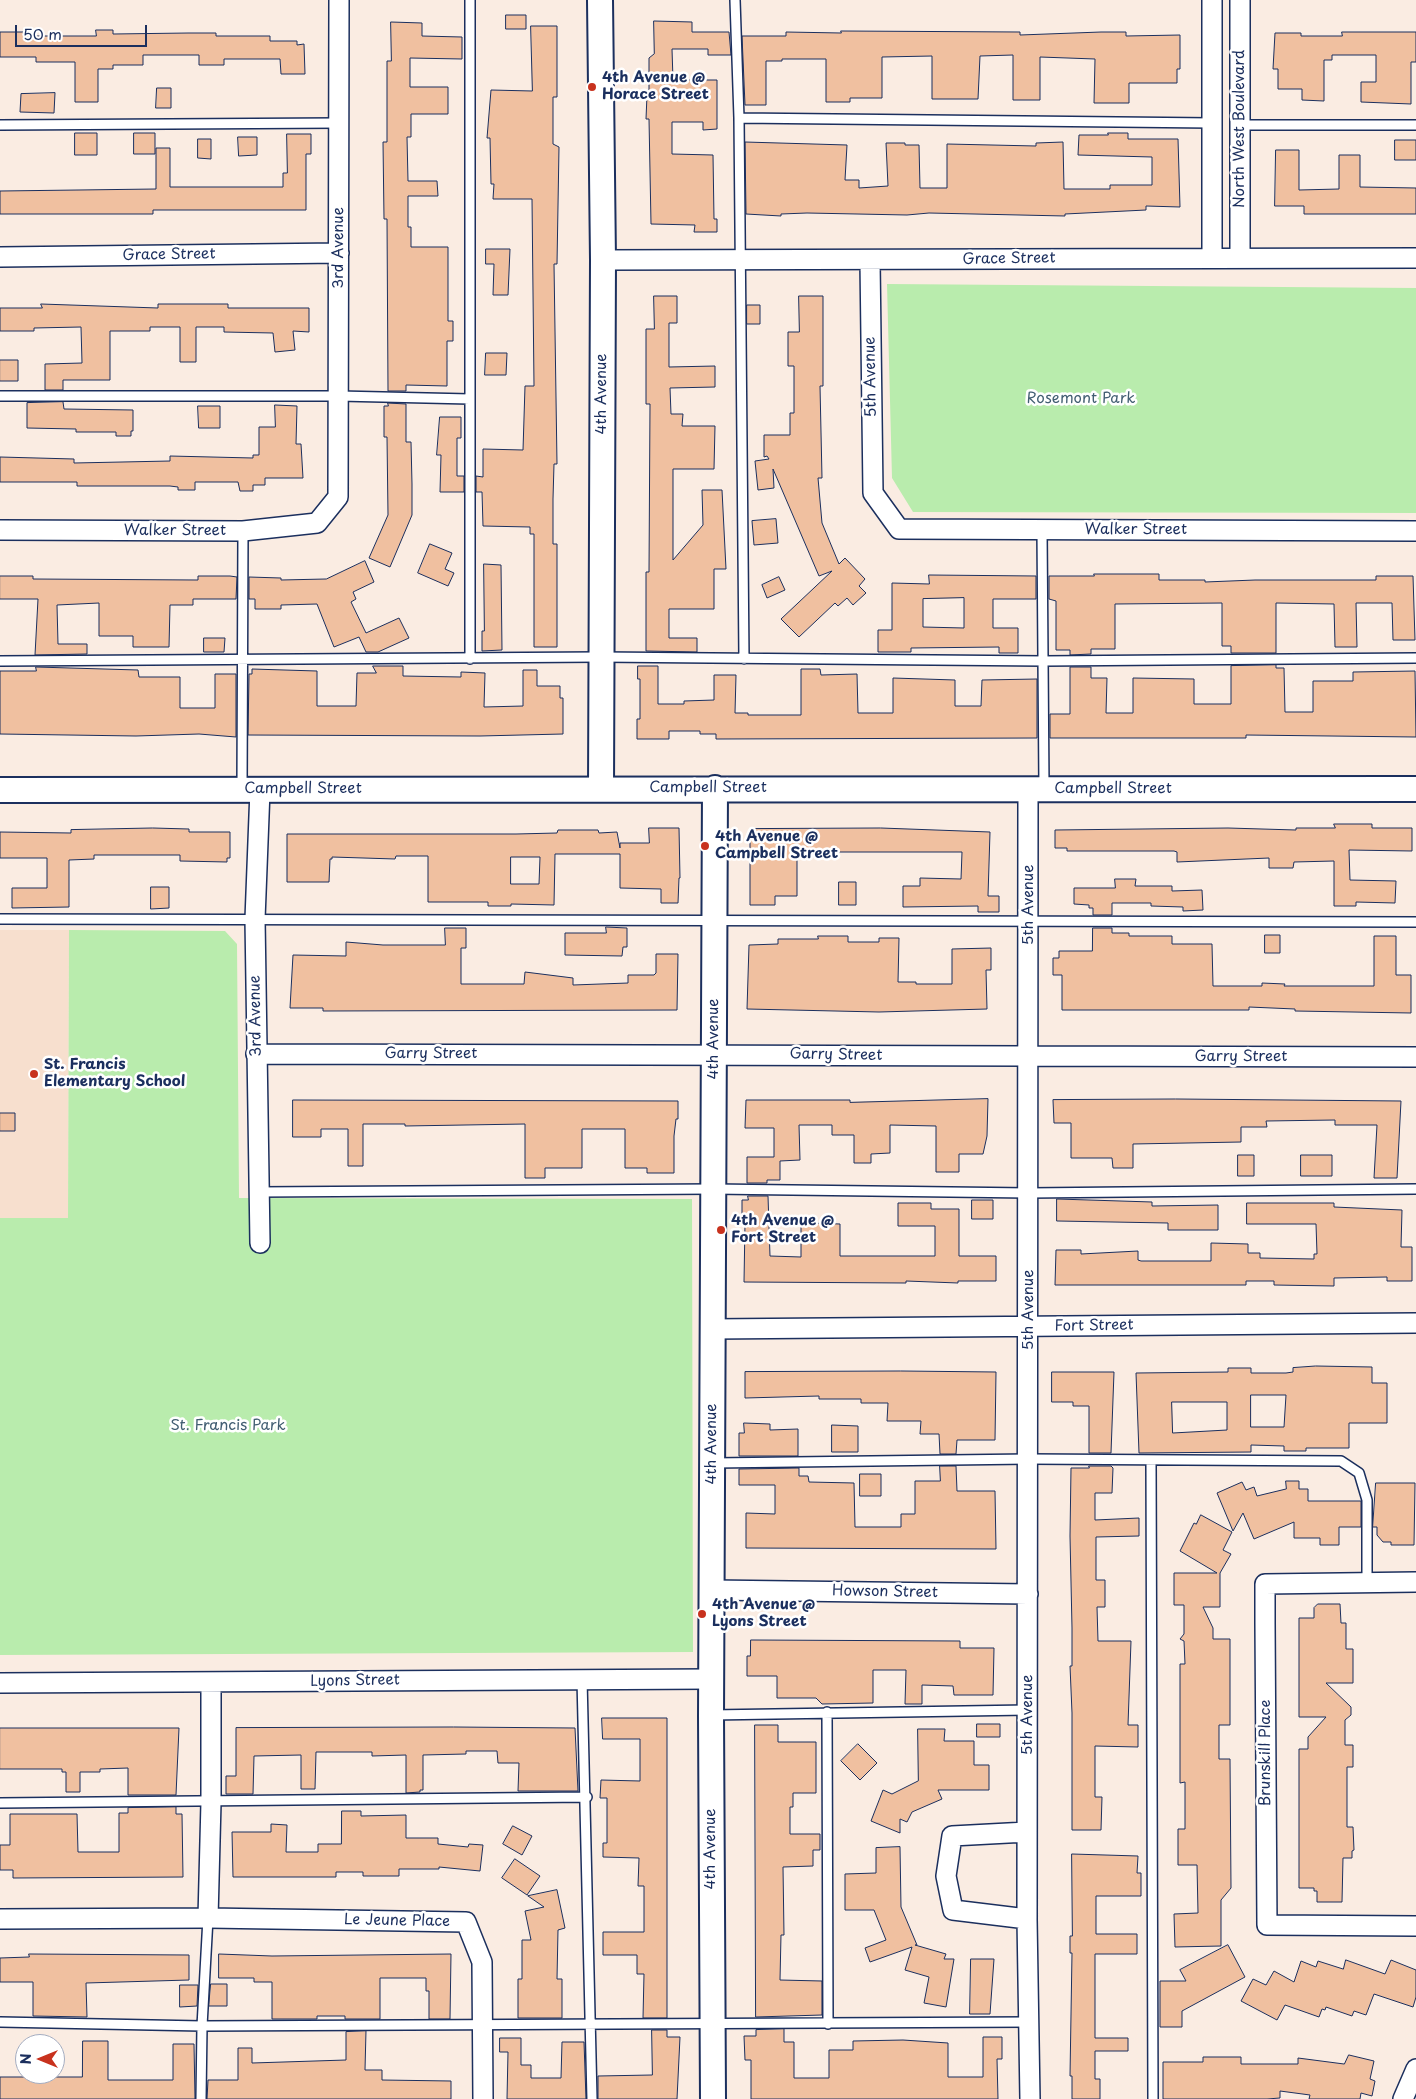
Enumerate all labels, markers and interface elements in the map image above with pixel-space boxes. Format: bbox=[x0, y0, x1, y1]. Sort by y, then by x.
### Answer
scale bar bbox=[18, 15, 150, 47]
text: 50 m bbox=[23, 22, 62, 45]
street label: North West Boulevard bbox=[1231, 50, 1249, 208]
place label: 4th Avenue @ Horace Street bbox=[602, 69, 709, 104]
marker: 4th Avenue @ Horace Street bbox=[586, 81, 598, 93]
street label: 3rd Avenue bbox=[330, 207, 348, 289]
street label: Grace Street bbox=[122, 245, 216, 265]
street label: Grace Street bbox=[962, 249, 1056, 269]
street label: 5th Avenue bbox=[861, 336, 881, 418]
street label: 4th Avenue bbox=[593, 354, 611, 434]
park label: Rosemont Park bbox=[1027, 390, 1135, 408]
street label: Walker Street bbox=[1085, 521, 1187, 539]
street label: Walker Street bbox=[124, 522, 226, 540]
street label: Campbell Street bbox=[649, 779, 767, 797]
street label: Campbell Street bbox=[244, 780, 362, 798]
street label: Campbell Street bbox=[1054, 780, 1172, 798]
place label: 4th Avenue @ Campbell Street bbox=[715, 828, 838, 863]
marker: 4th Avenue @ Campbell Street bbox=[699, 840, 711, 852]
street label: 5th Avenue bbox=[1020, 865, 1038, 945]
street label: 3rd Avenue bbox=[246, 975, 266, 1057]
street label: 4th Avenue bbox=[705, 999, 723, 1079]
street label: Garry Street bbox=[385, 1045, 477, 1063]
street label: Garry Street bbox=[789, 1045, 883, 1065]
street label: Garry Street bbox=[1195, 1048, 1287, 1066]
place label: St. Francis Elementary School bbox=[44, 1056, 185, 1091]
marker: St. Francis Elementary School bbox=[28, 1068, 40, 1080]
place label: 4th Avenue @ Fort Street bbox=[731, 1212, 834, 1247]
marker: 4th Avenue @ Fort Street bbox=[715, 1224, 727, 1236]
street label: 5th Avenue bbox=[1020, 1270, 1038, 1350]
street label: Fort Street bbox=[1054, 1316, 1134, 1336]
street label: 4th Avenue bbox=[703, 1404, 721, 1484]
park label: St. Francis Park bbox=[170, 1417, 286, 1435]
street label: Howson Street bbox=[832, 1582, 938, 1602]
place label: 4th Avenue @ Lyons Street bbox=[712, 1596, 815, 1631]
marker: 4th Avenue @ Lyons Street bbox=[696, 1608, 708, 1620]
street label: Lyons Street bbox=[310, 1671, 400, 1691]
street label: 5th Avenue bbox=[1019, 1675, 1037, 1755]
street label: Brunskill Place bbox=[1257, 1700, 1275, 1806]
street label: 4th Avenue bbox=[702, 1809, 720, 1889]
street label: Le Jeune Place bbox=[344, 1911, 450, 1931]
north arrow bbox=[15, 2034, 65, 2084]
text: N bbox=[15, 2053, 36, 2065]

